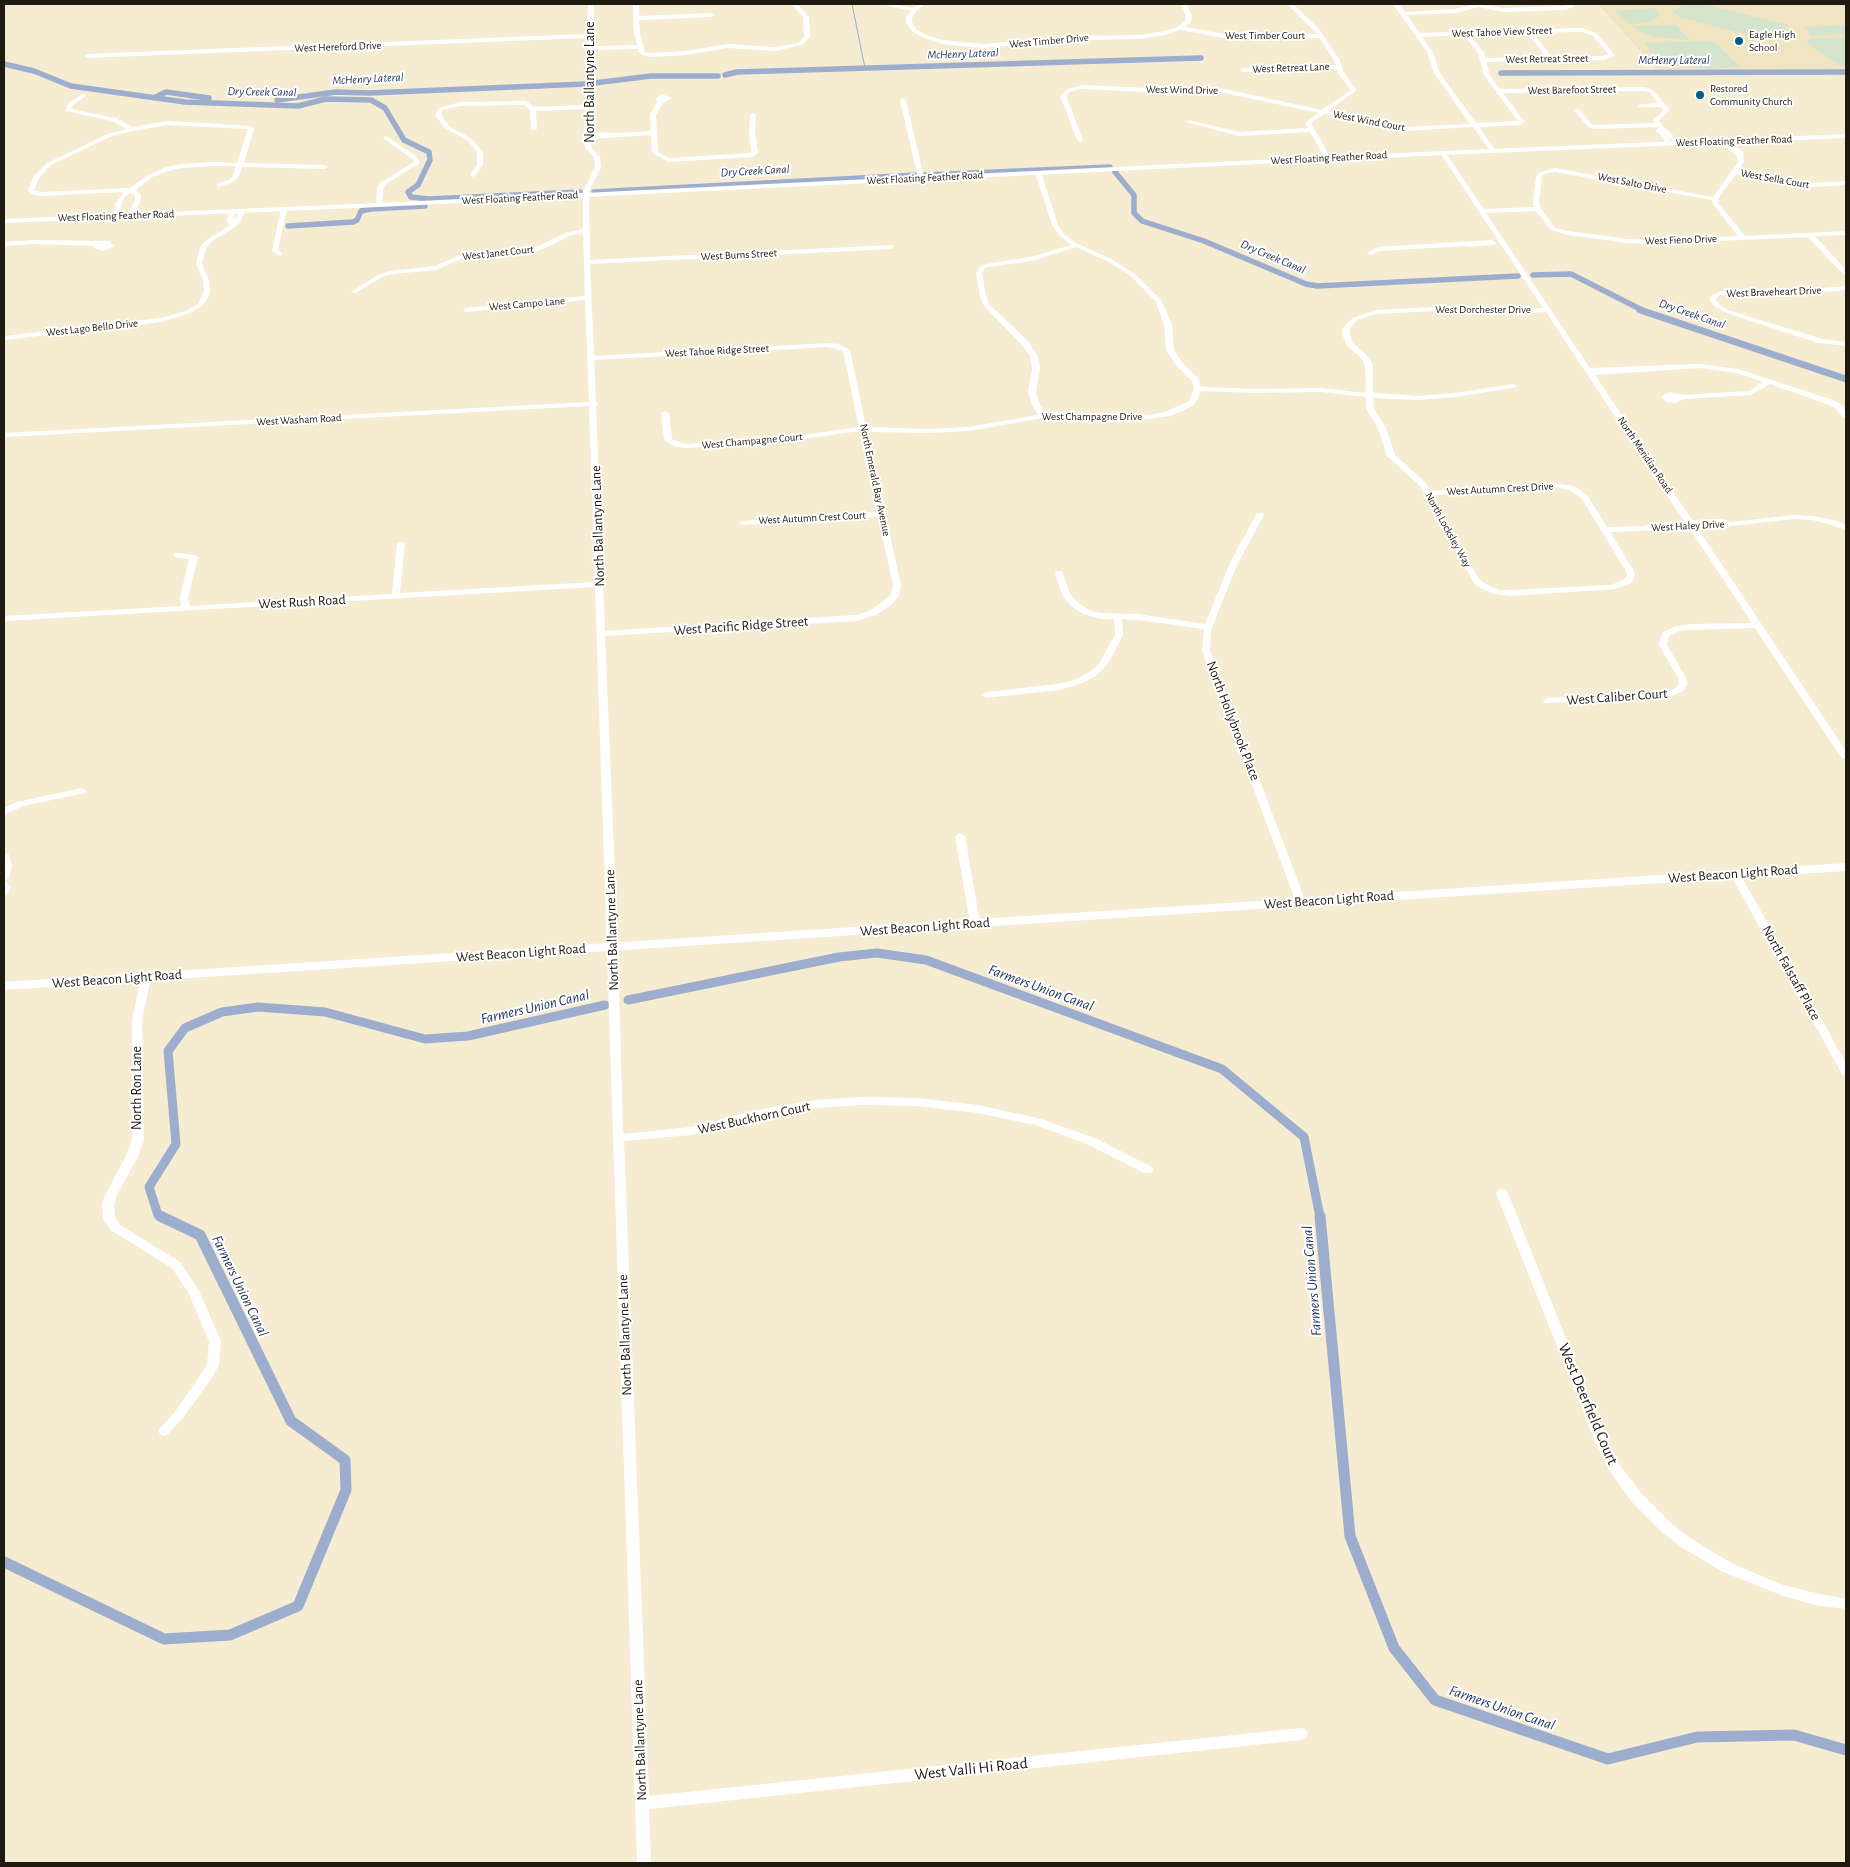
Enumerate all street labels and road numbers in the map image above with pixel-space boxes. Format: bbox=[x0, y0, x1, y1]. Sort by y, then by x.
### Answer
street label: North Ballantyne Lane bbox=[582, 21, 598, 143]
street label: West Tahoe View Street bbox=[1451, 24, 1553, 40]
street label: West Timber Court bbox=[1225, 29, 1305, 43]
street label: West Timber Drive bbox=[1009, 31, 1089, 51]
street label: West Hereford Drive bbox=[294, 39, 382, 55]
street label: West Retreat Street bbox=[1505, 52, 1589, 66]
street label: West Retreat Lane bbox=[1252, 60, 1330, 76]
street label: West Wind Drive bbox=[1146, 83, 1218, 97]
street label: West Barefoot Street bbox=[1528, 83, 1616, 97]
street label: West Wind Court bbox=[1332, 108, 1406, 134]
street label: West Floating Feather Road bbox=[1675, 132, 1793, 150]
street label: West Floating Feather Road bbox=[1270, 148, 1388, 168]
street label: West Sella Court bbox=[1740, 166, 1810, 192]
street label: West Floating Feather Road bbox=[866, 168, 984, 188]
street label: West Salto Drive bbox=[1596, 170, 1668, 196]
street label: West Floating Feather Road bbox=[461, 188, 579, 208]
street label: West Floating Feather Road bbox=[57, 207, 175, 225]
street label: West Fieno Drive bbox=[1645, 232, 1717, 248]
street label: West Janet Court bbox=[462, 243, 534, 263]
street label: West Burns Street bbox=[701, 246, 777, 264]
street label: West Braveheart Drive bbox=[1726, 284, 1822, 300]
street label: West Campo Lane bbox=[488, 294, 566, 314]
street label: West Dorchester Drive bbox=[1435, 303, 1531, 317]
street label: West Lago Bello Drive bbox=[45, 317, 139, 339]
street label: West Tahoe Ridge Street bbox=[665, 342, 769, 360]
street label: West Champagne Drive bbox=[1042, 410, 1142, 424]
street label: West Washam Road bbox=[256, 411, 342, 429]
street label: North Meridian Road bbox=[1614, 414, 1676, 496]
street label: North Emerald Bay Avenue bbox=[857, 423, 893, 537]
street label: West Champagne Court bbox=[701, 430, 803, 452]
street label: North Ballantyne Lane bbox=[587, 465, 609, 587]
street label: West Autumn Crest Drive bbox=[1446, 480, 1554, 498]
street label: North Locksley Way bbox=[1422, 490, 1474, 570]
street label: West Autumn Crest Court bbox=[758, 509, 866, 527]
street label: West Haley Drive bbox=[1651, 517, 1725, 535]
street label: West Rush Road bbox=[258, 591, 346, 613]
street label: West Pacific Ridge Street bbox=[673, 613, 809, 639]
street label: North Hollybrook Place bbox=[1202, 659, 1264, 783]
street label: West Caliber Court bbox=[1566, 685, 1668, 709]
street label: West Beacon Light Road bbox=[1667, 861, 1799, 887]
street label: North Ballantyne Lane bbox=[601, 869, 623, 991]
street label: West Beacon Light Road bbox=[1263, 887, 1395, 913]
street label: West Beacon Light Road bbox=[859, 914, 991, 940]
street label: North Falstaff Place bbox=[1758, 923, 1824, 1023]
street label: West Beacon Light Road bbox=[455, 940, 587, 966]
street label: West Beacon Light Road bbox=[51, 966, 183, 992]
street label: North Ron Lane bbox=[129, 1046, 145, 1130]
street label: West Buckhorn Court bbox=[696, 1098, 812, 1138]
street label: North Ballantyne Lane bbox=[614, 1274, 636, 1396]
street label: West Deerfield Court bbox=[1554, 1340, 1622, 1468]
street label: North Ballantyne Lane bbox=[629, 1679, 651, 1801]
street label: West Valli Hi Road bbox=[913, 1754, 1029, 1784]

